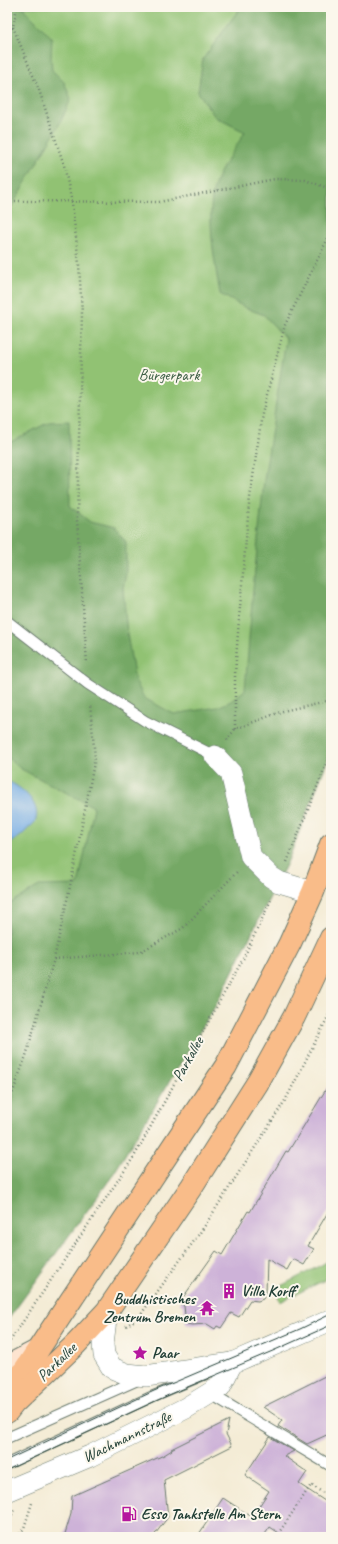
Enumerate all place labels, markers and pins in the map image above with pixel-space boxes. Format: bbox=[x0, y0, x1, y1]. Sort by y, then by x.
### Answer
place label: Villa Korff bbox=[241, 1281, 299, 1301]
building icon: Villa Korff bbox=[220, 1282, 238, 1300]
place label: Buddhistisches Zentrum Bremen bbox=[103, 1289, 196, 1327]
temple icon: Buddhistisches Zentrum Bremen bbox=[198, 1299, 216, 1317]
place label: Paar bbox=[152, 1343, 181, 1363]
place icon: Paar bbox=[131, 1344, 149, 1362]
place label: Esso Tankstelle Am Stern bbox=[141, 1504, 282, 1524]
fuel station icon: Esso Tankstelle Am Stern bbox=[120, 1505, 138, 1523]

